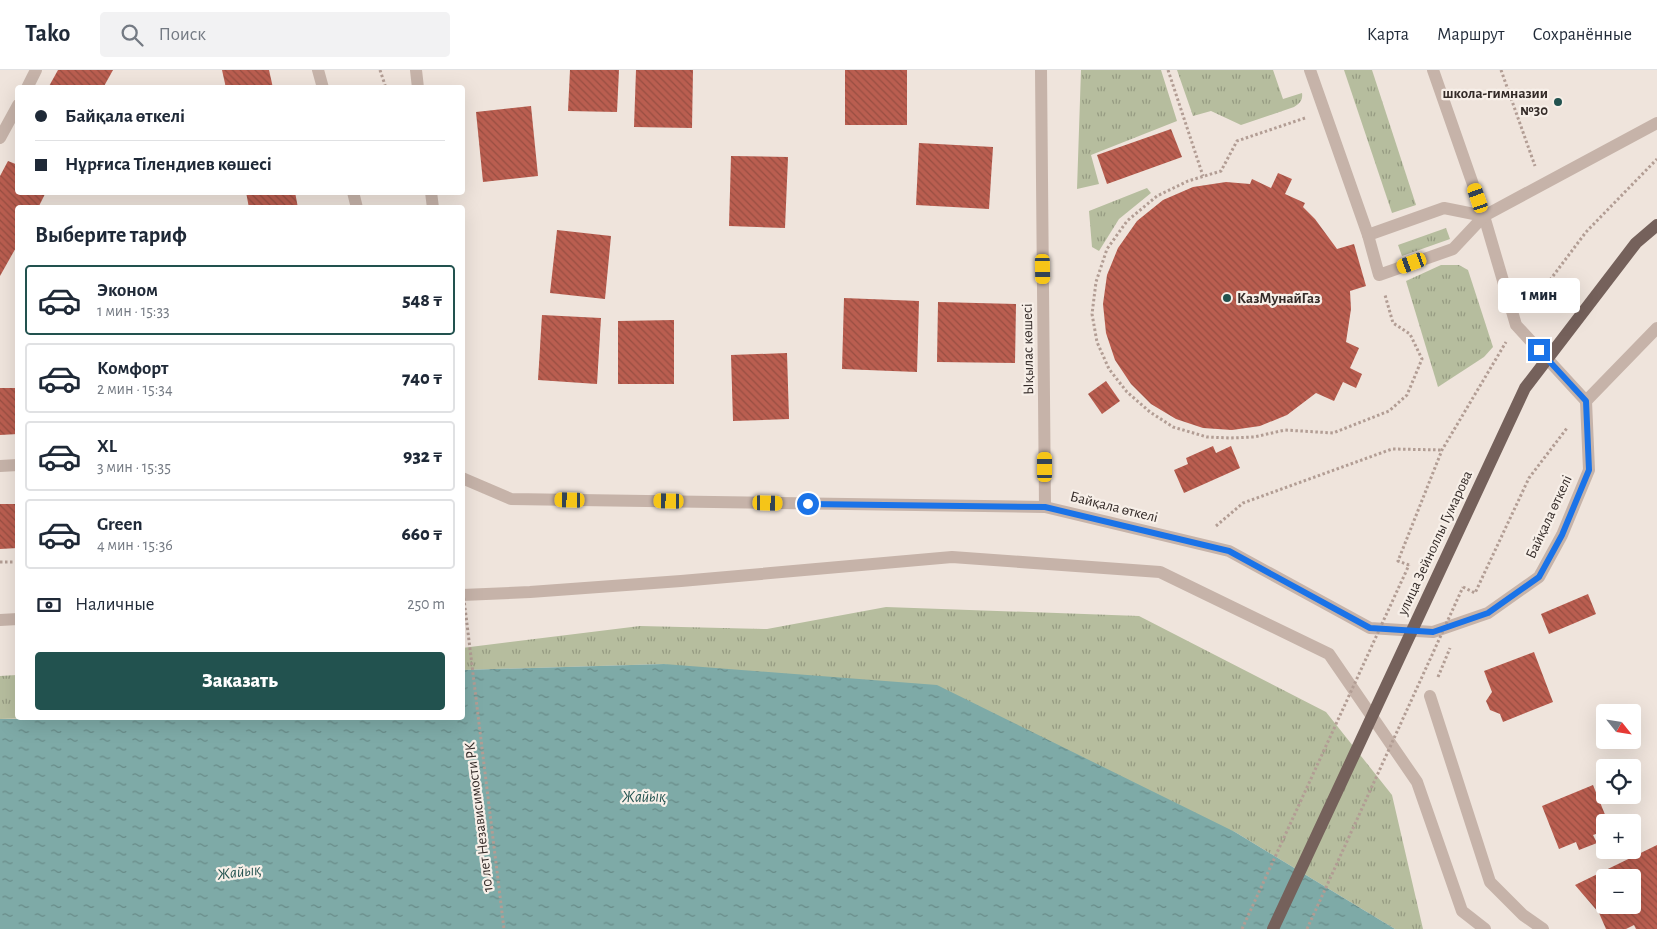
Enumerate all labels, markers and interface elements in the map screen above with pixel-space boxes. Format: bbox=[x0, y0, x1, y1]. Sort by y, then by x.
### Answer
search box bbox=[100, 12, 450, 57]
icon: search bbox=[118, 21, 146, 49]
text: Tako bbox=[25, 22, 70, 46]
text: Поиск bbox=[158, 25, 206, 44]
text: Карта bbox=[1367, 26, 1409, 44]
text: Маршрут bbox=[1437, 26, 1505, 44]
text: Сохранённые bbox=[1533, 26, 1632, 44]
place label: школа-гимназии №30 bbox=[1443, 86, 1548, 118]
marker: школа-гимназии №30 bbox=[1552, 96, 1564, 108]
text: Байқала өткелі bbox=[65, 107, 185, 126]
text: Нұрғиса Тілендиев көшесі bbox=[65, 155, 272, 174]
car bbox=[1466, 181, 1489, 215]
text: Выберите тариф bbox=[35, 224, 187, 246]
car bbox=[1395, 251, 1428, 275]
car bbox=[1035, 254, 1050, 284]
icon: car bbox=[37, 278, 82, 323]
callout: 1 мин bbox=[1498, 278, 1580, 312]
text: Эконом bbox=[97, 281, 158, 300]
text: 1 мин bbox=[1521, 287, 1557, 303]
text: 548 ₸ bbox=[402, 291, 443, 310]
place label: КазМунайГаз bbox=[1237, 291, 1320, 306]
marker: КазМунайГаз bbox=[1221, 292, 1233, 304]
text: 1 мин · 15:33 bbox=[97, 303, 170, 319]
street label: Ықылас көшесі bbox=[1020, 303, 1036, 395]
route end bbox=[1528, 339, 1550, 361]
icon: car bbox=[37, 356, 82, 401]
text: Комфорт bbox=[97, 359, 168, 378]
text: 740 ₸ bbox=[402, 369, 443, 388]
text: 2 мин · 15:34 bbox=[97, 381, 173, 397]
icon: car bbox=[37, 434, 82, 479]
text: XL bbox=[97, 437, 117, 456]
text: 932 ₸ bbox=[403, 447, 443, 466]
car bbox=[1037, 452, 1052, 482]
text: 3 мин · 15:35 bbox=[97, 459, 171, 475]
street label: улица Зейноллы Гумарова bbox=[1394, 468, 1475, 618]
street label: Байқала өткелі bbox=[1523, 473, 1575, 561]
street label: Байқала өткелі bbox=[1068, 489, 1160, 525]
car bbox=[554, 492, 585, 508]
car bbox=[653, 493, 684, 509]
route start bbox=[797, 493, 819, 515]
car bbox=[752, 495, 783, 511]
icon: car bbox=[37, 512, 82, 557]
text: Green bbox=[97, 515, 143, 534]
text: 660 ₸ bbox=[401, 525, 443, 544]
text: 4 мин · 15:36 bbox=[97, 537, 173, 553]
icon: cash bbox=[35, 591, 63, 619]
text: Наличные bbox=[75, 595, 155, 614]
text: 250 m bbox=[407, 596, 445, 612]
button: Заказать bbox=[35, 652, 445, 710]
north arrow bbox=[1596, 704, 1641, 749]
map controls bbox=[1596, 704, 1641, 914]
street label: 10 лет Независимости РК bbox=[462, 741, 496, 893]
button: locate bbox=[1596, 759, 1641, 804]
water label: Жайық bbox=[622, 789, 666, 805]
button: + bbox=[1596, 814, 1641, 859]
water label: Жайық bbox=[216, 861, 262, 883]
button: − bbox=[1596, 869, 1641, 914]

